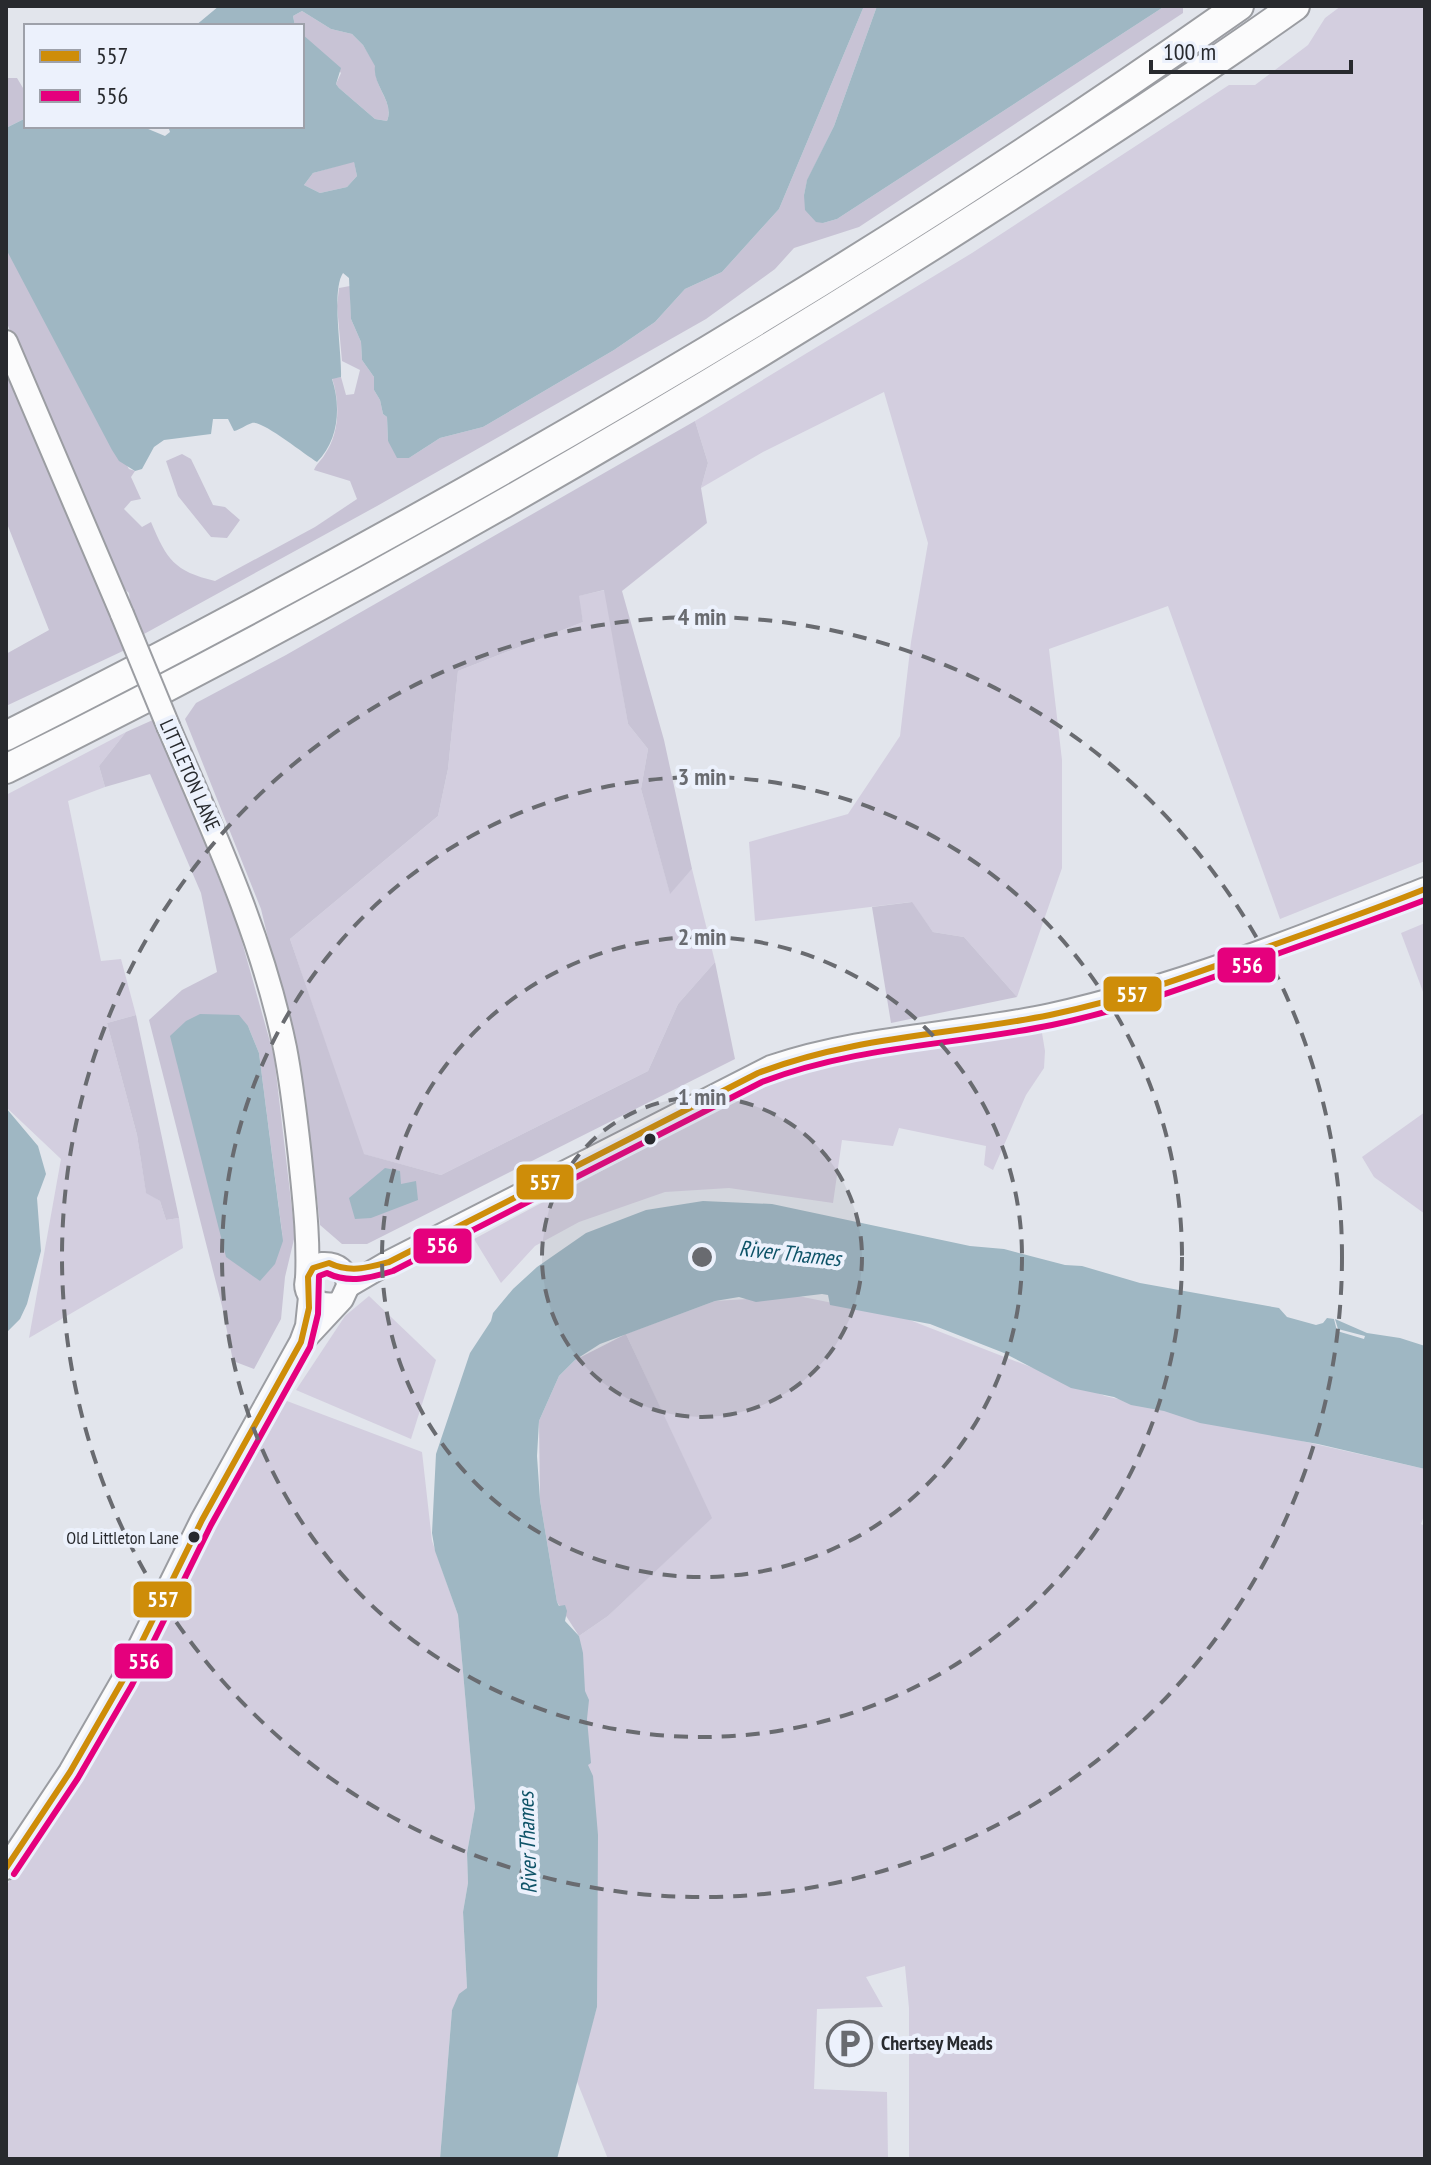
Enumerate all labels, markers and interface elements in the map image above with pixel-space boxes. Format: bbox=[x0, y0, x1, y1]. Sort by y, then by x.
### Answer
legend bbox=[24, 24, 304, 128]
scale bar bbox=[1151, 24, 1351, 74]
text: 100 m bbox=[1163, 36, 1216, 67]
text: 557 bbox=[96, 40, 128, 71]
text: 556 bbox=[96, 80, 128, 111]
text: 4 min bbox=[678, 601, 726, 632]
street label: LITTLETON LANE bbox=[154, 715, 226, 835]
text: 3 min bbox=[678, 761, 726, 792]
text: 2 min bbox=[678, 921, 726, 952]
line badge: 556 bbox=[1216, 946, 1277, 984]
text: 556 bbox=[1231, 951, 1263, 979]
line badge: 557 bbox=[1102, 975, 1163, 1013]
text: 557 bbox=[1116, 980, 1148, 1008]
text: 1 min bbox=[678, 1081, 726, 1112]
unlabelled marker bbox=[642, 1131, 658, 1147]
line badge: 557 bbox=[515, 1163, 575, 1201]
text: 557 bbox=[529, 1168, 561, 1196]
line badge: 556 bbox=[412, 1227, 473, 1265]
text: 556 bbox=[426, 1231, 458, 1259]
water label: River Thames bbox=[738, 1234, 845, 1273]
centre of rings bbox=[688, 1243, 716, 1271]
place label: Old Littleton Lane bbox=[66, 1526, 179, 1549]
marker: Old Littleton Lane bbox=[186, 1529, 202, 1545]
line badge: 557 bbox=[132, 1580, 193, 1619]
text: 557 bbox=[147, 1585, 179, 1613]
line badge: 556 bbox=[113, 1642, 174, 1680]
text: 556 bbox=[128, 1647, 160, 1675]
water label: River Thames bbox=[511, 1789, 543, 1895]
parking icon: Chertsey Meads bbox=[826, 2019, 874, 2067]
place label: Chertsey Meads bbox=[881, 2030, 993, 2056]

